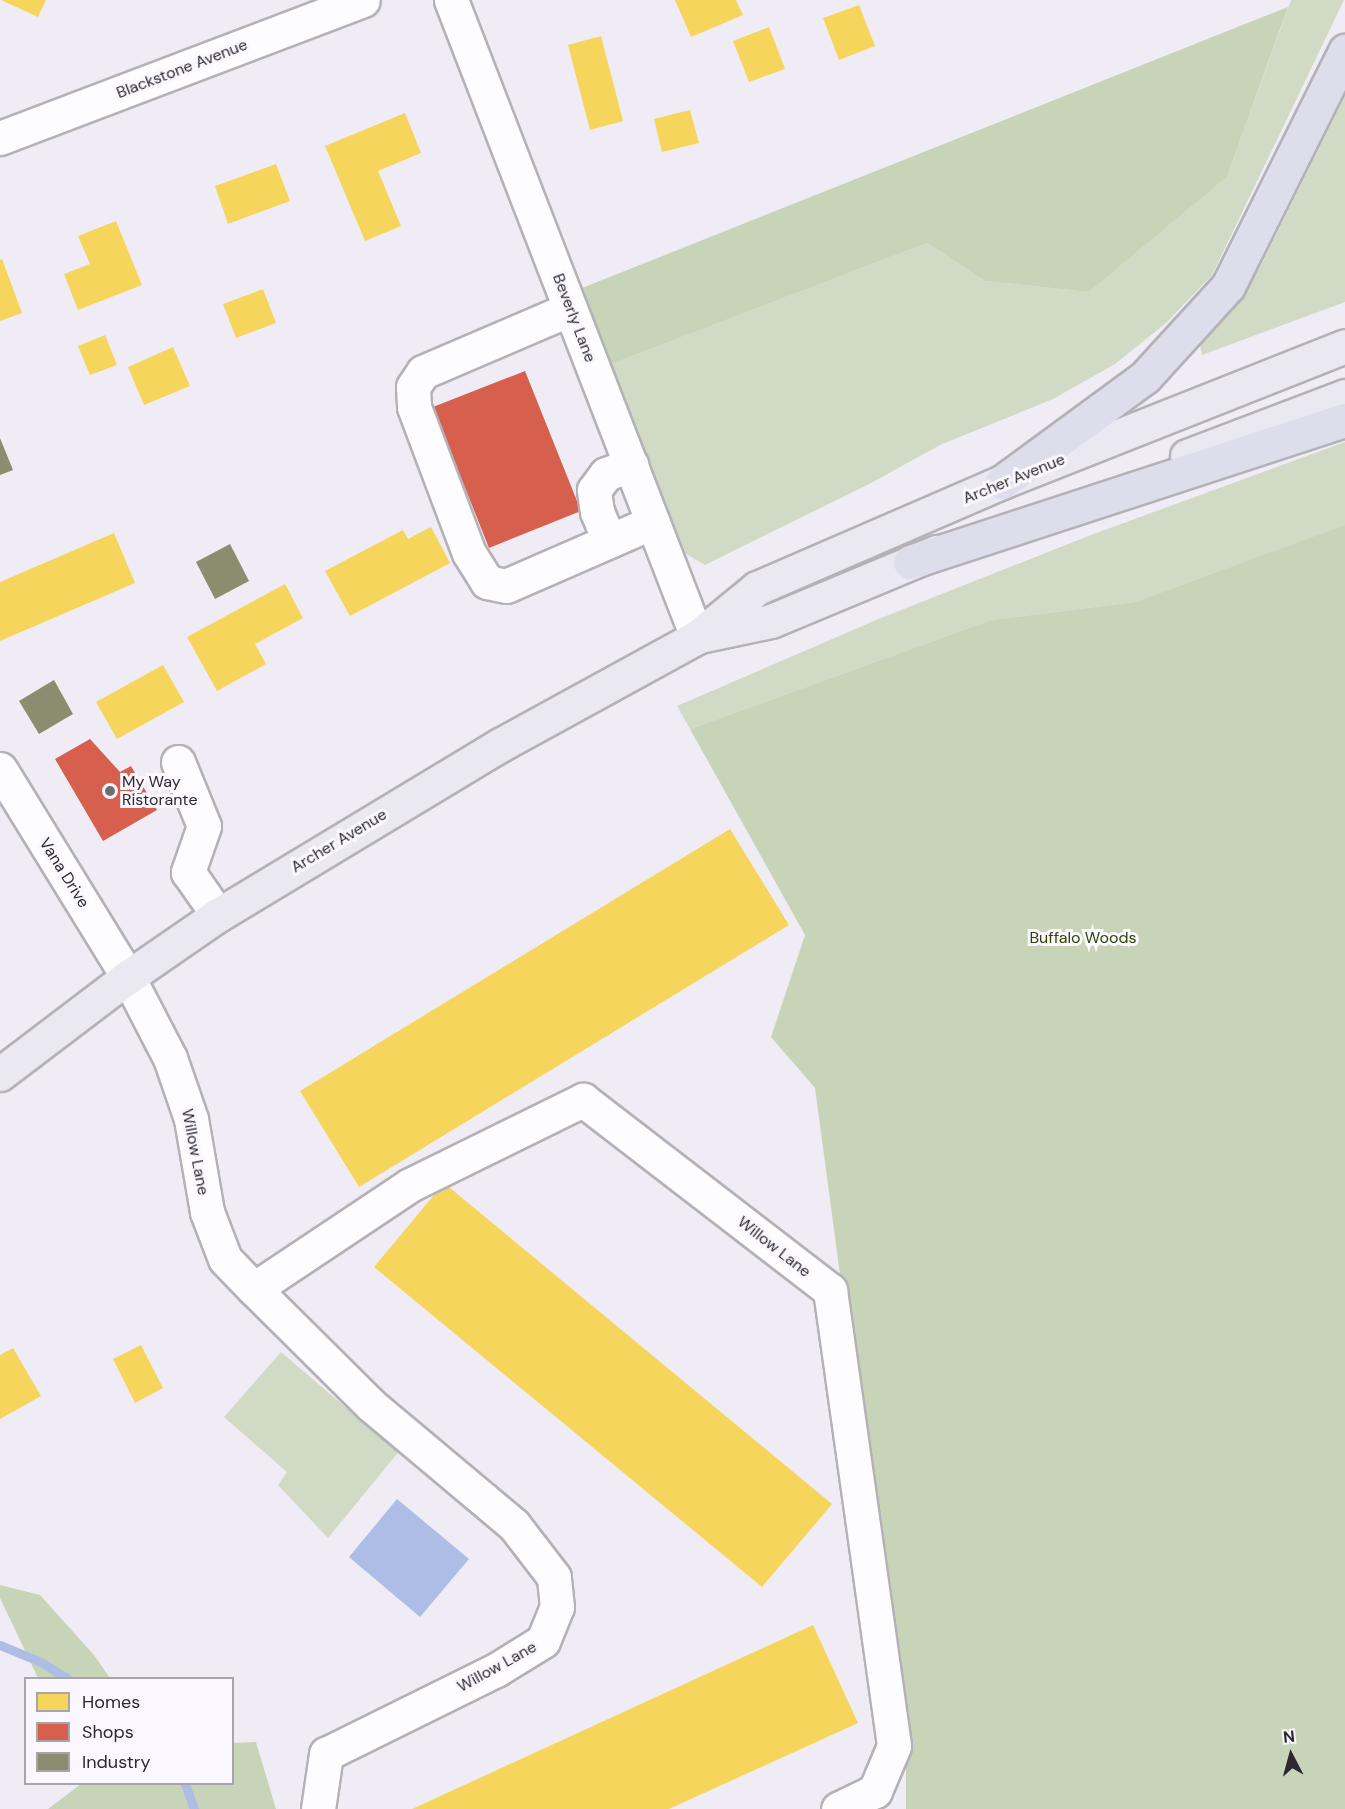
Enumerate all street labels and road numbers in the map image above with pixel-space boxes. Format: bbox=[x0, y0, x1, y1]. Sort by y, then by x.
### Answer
street label: Blackstone Avenue bbox=[114, 35, 250, 103]
street label: Beverly Lane bbox=[548, 271, 600, 365]
street label: Archer Avenue bbox=[960, 450, 1068, 508]
street label: Archer Avenue bbox=[288, 805, 390, 877]
street label: Vana Drive bbox=[35, 835, 93, 911]
street label: Willow Lane bbox=[177, 1107, 213, 1197]
street label: Willow Lane bbox=[734, 1212, 814, 1282]
street label: Willow Lane bbox=[454, 1637, 540, 1697]

